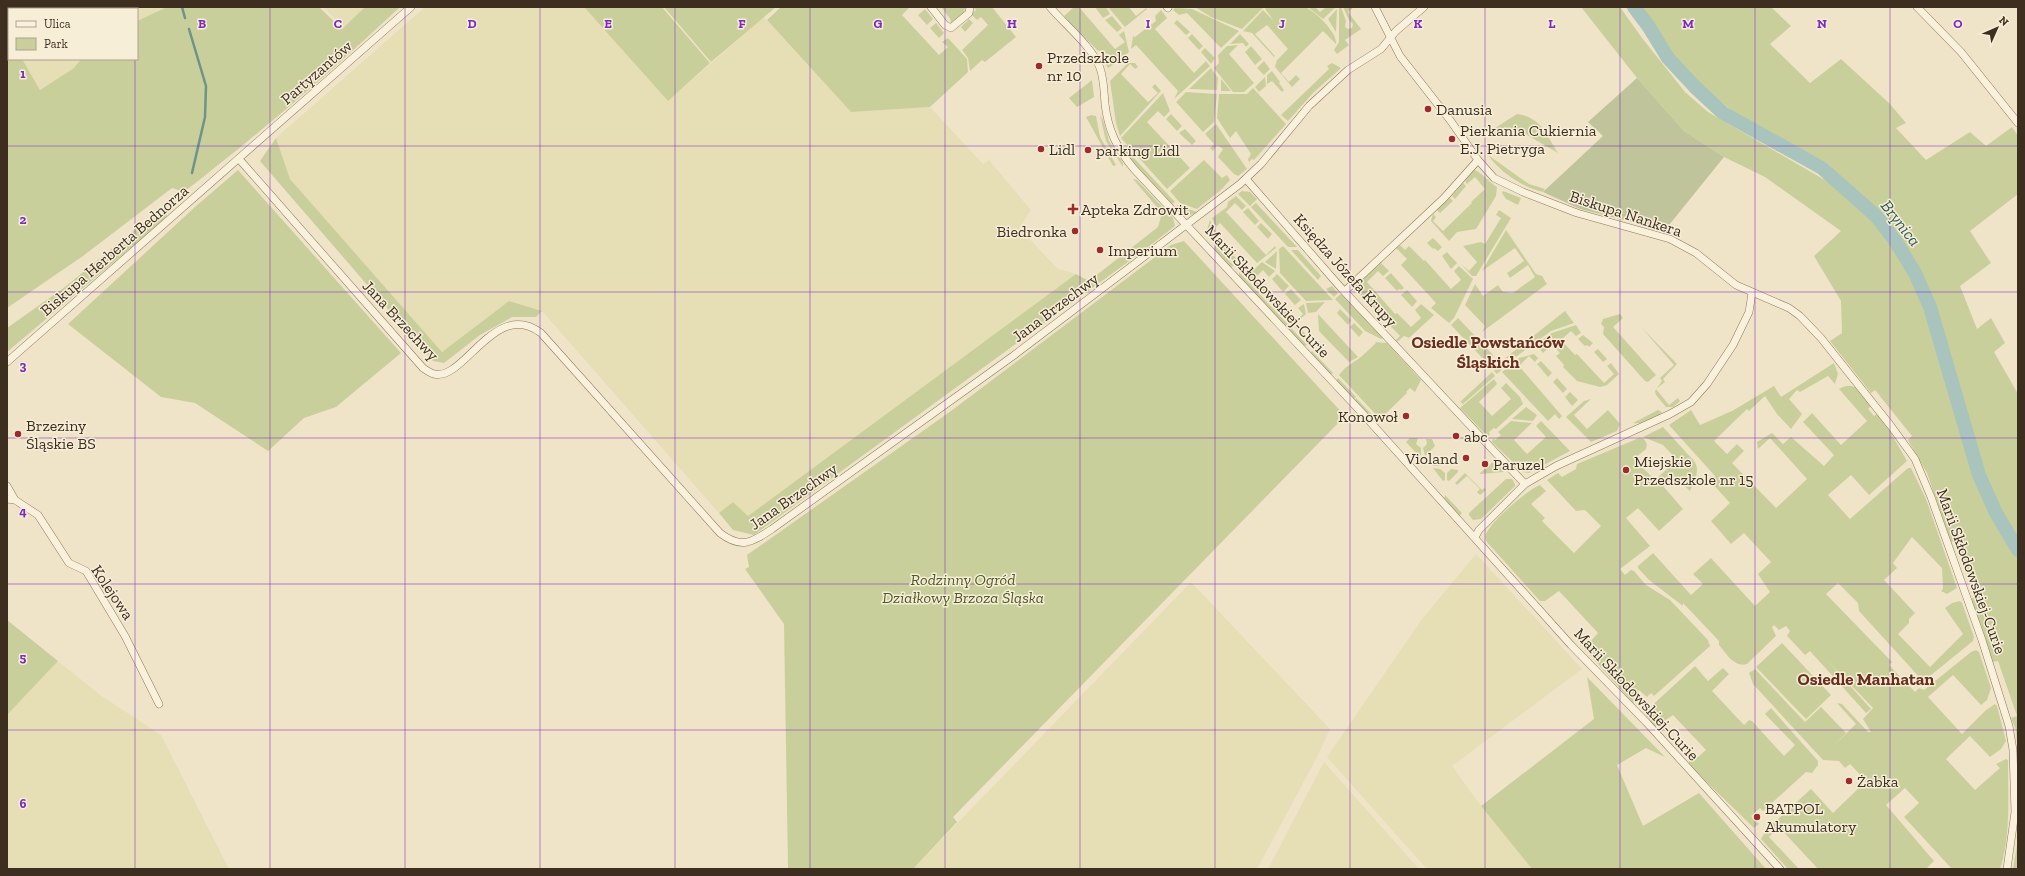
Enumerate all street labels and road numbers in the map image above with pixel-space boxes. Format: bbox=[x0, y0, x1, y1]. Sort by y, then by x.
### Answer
street label: Partyzantów bbox=[277, 36, 356, 108]
street label: Biskupa Herberta Bednorza bbox=[36, 181, 192, 320]
street label: Biskupa Nankera bbox=[1567, 186, 1685, 241]
street label: Księdza Józefa Krupy bbox=[1290, 210, 1402, 331]
street label: Marii Skłodowskiej-Curie bbox=[1201, 221, 1334, 362]
street label: Jana Brzechwy bbox=[1008, 268, 1103, 346]
street label: Jana Brzechwy bbox=[359, 276, 443, 365]
street label: Jana Brzechwy bbox=[746, 459, 842, 534]
street label: Marii Skłodowskiej-Curie bbox=[1933, 486, 2010, 656]
street label: Kolejowa bbox=[87, 561, 138, 624]
street label: Marii Skłodowskiej-Curie bbox=[1570, 624, 1703, 765]

